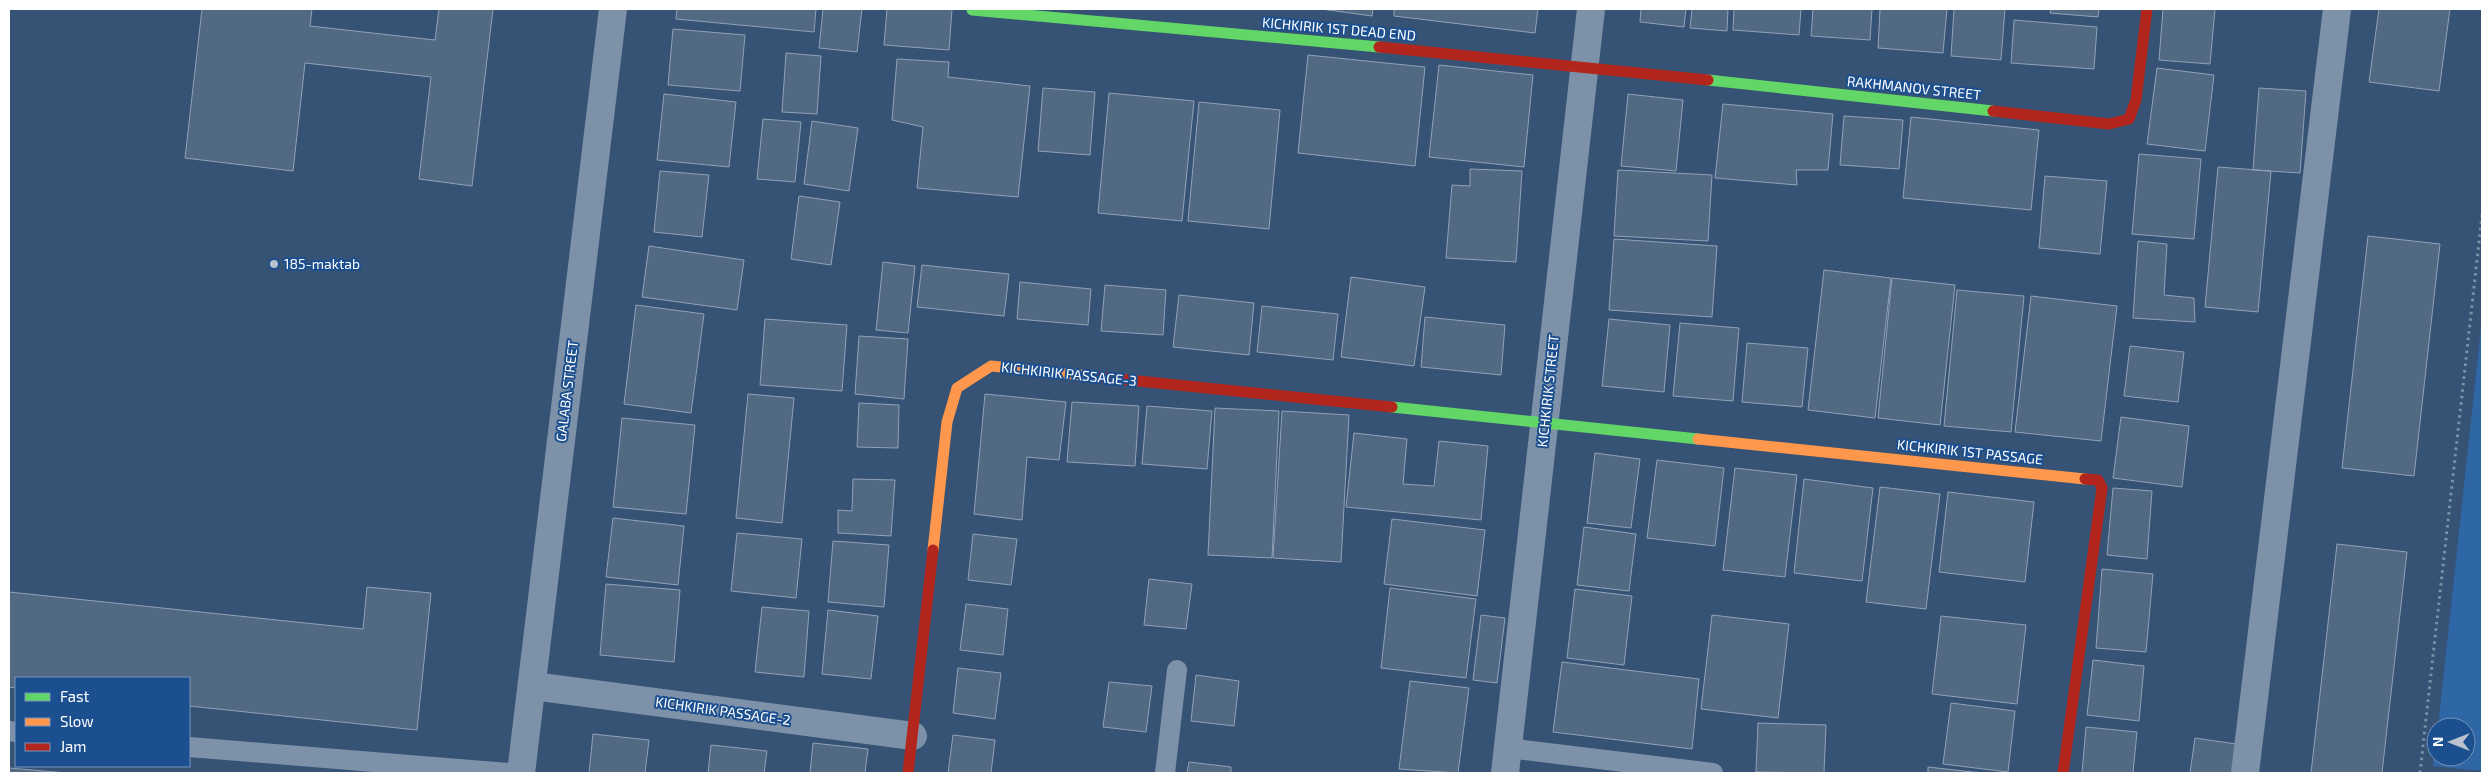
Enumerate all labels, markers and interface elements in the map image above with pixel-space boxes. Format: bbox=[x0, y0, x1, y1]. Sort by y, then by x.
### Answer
street label: KICHKIRIK 1ST DEAD END bbox=[1261, 13, 1417, 44]
street label: RAKHMANOV STREET bbox=[1846, 72, 1982, 103]
place label: 185-maktab bbox=[284, 255, 360, 272]
marker: 185-maktab bbox=[268, 258, 280, 270]
street label: KICHKIRIK STREET bbox=[1533, 334, 1562, 448]
street label: GALABA STREET bbox=[552, 339, 581, 443]
street label: KICHKIRIK PASSAGE-3 bbox=[1000, 358, 1138, 389]
street label: KICHKIRIK 1ST PASSAGE bbox=[1896, 435, 2044, 468]
legend bbox=[15, 677, 190, 767]
text: Fast bbox=[60, 687, 90, 705]
street label: KICHKIRIK PASSAGE-2 bbox=[654, 693, 792, 728]
text: Slow bbox=[60, 712, 94, 730]
north arrow bbox=[2426, 717, 2476, 767]
text: Jam bbox=[60, 737, 86, 755]
text: N bbox=[2429, 737, 2446, 747]

